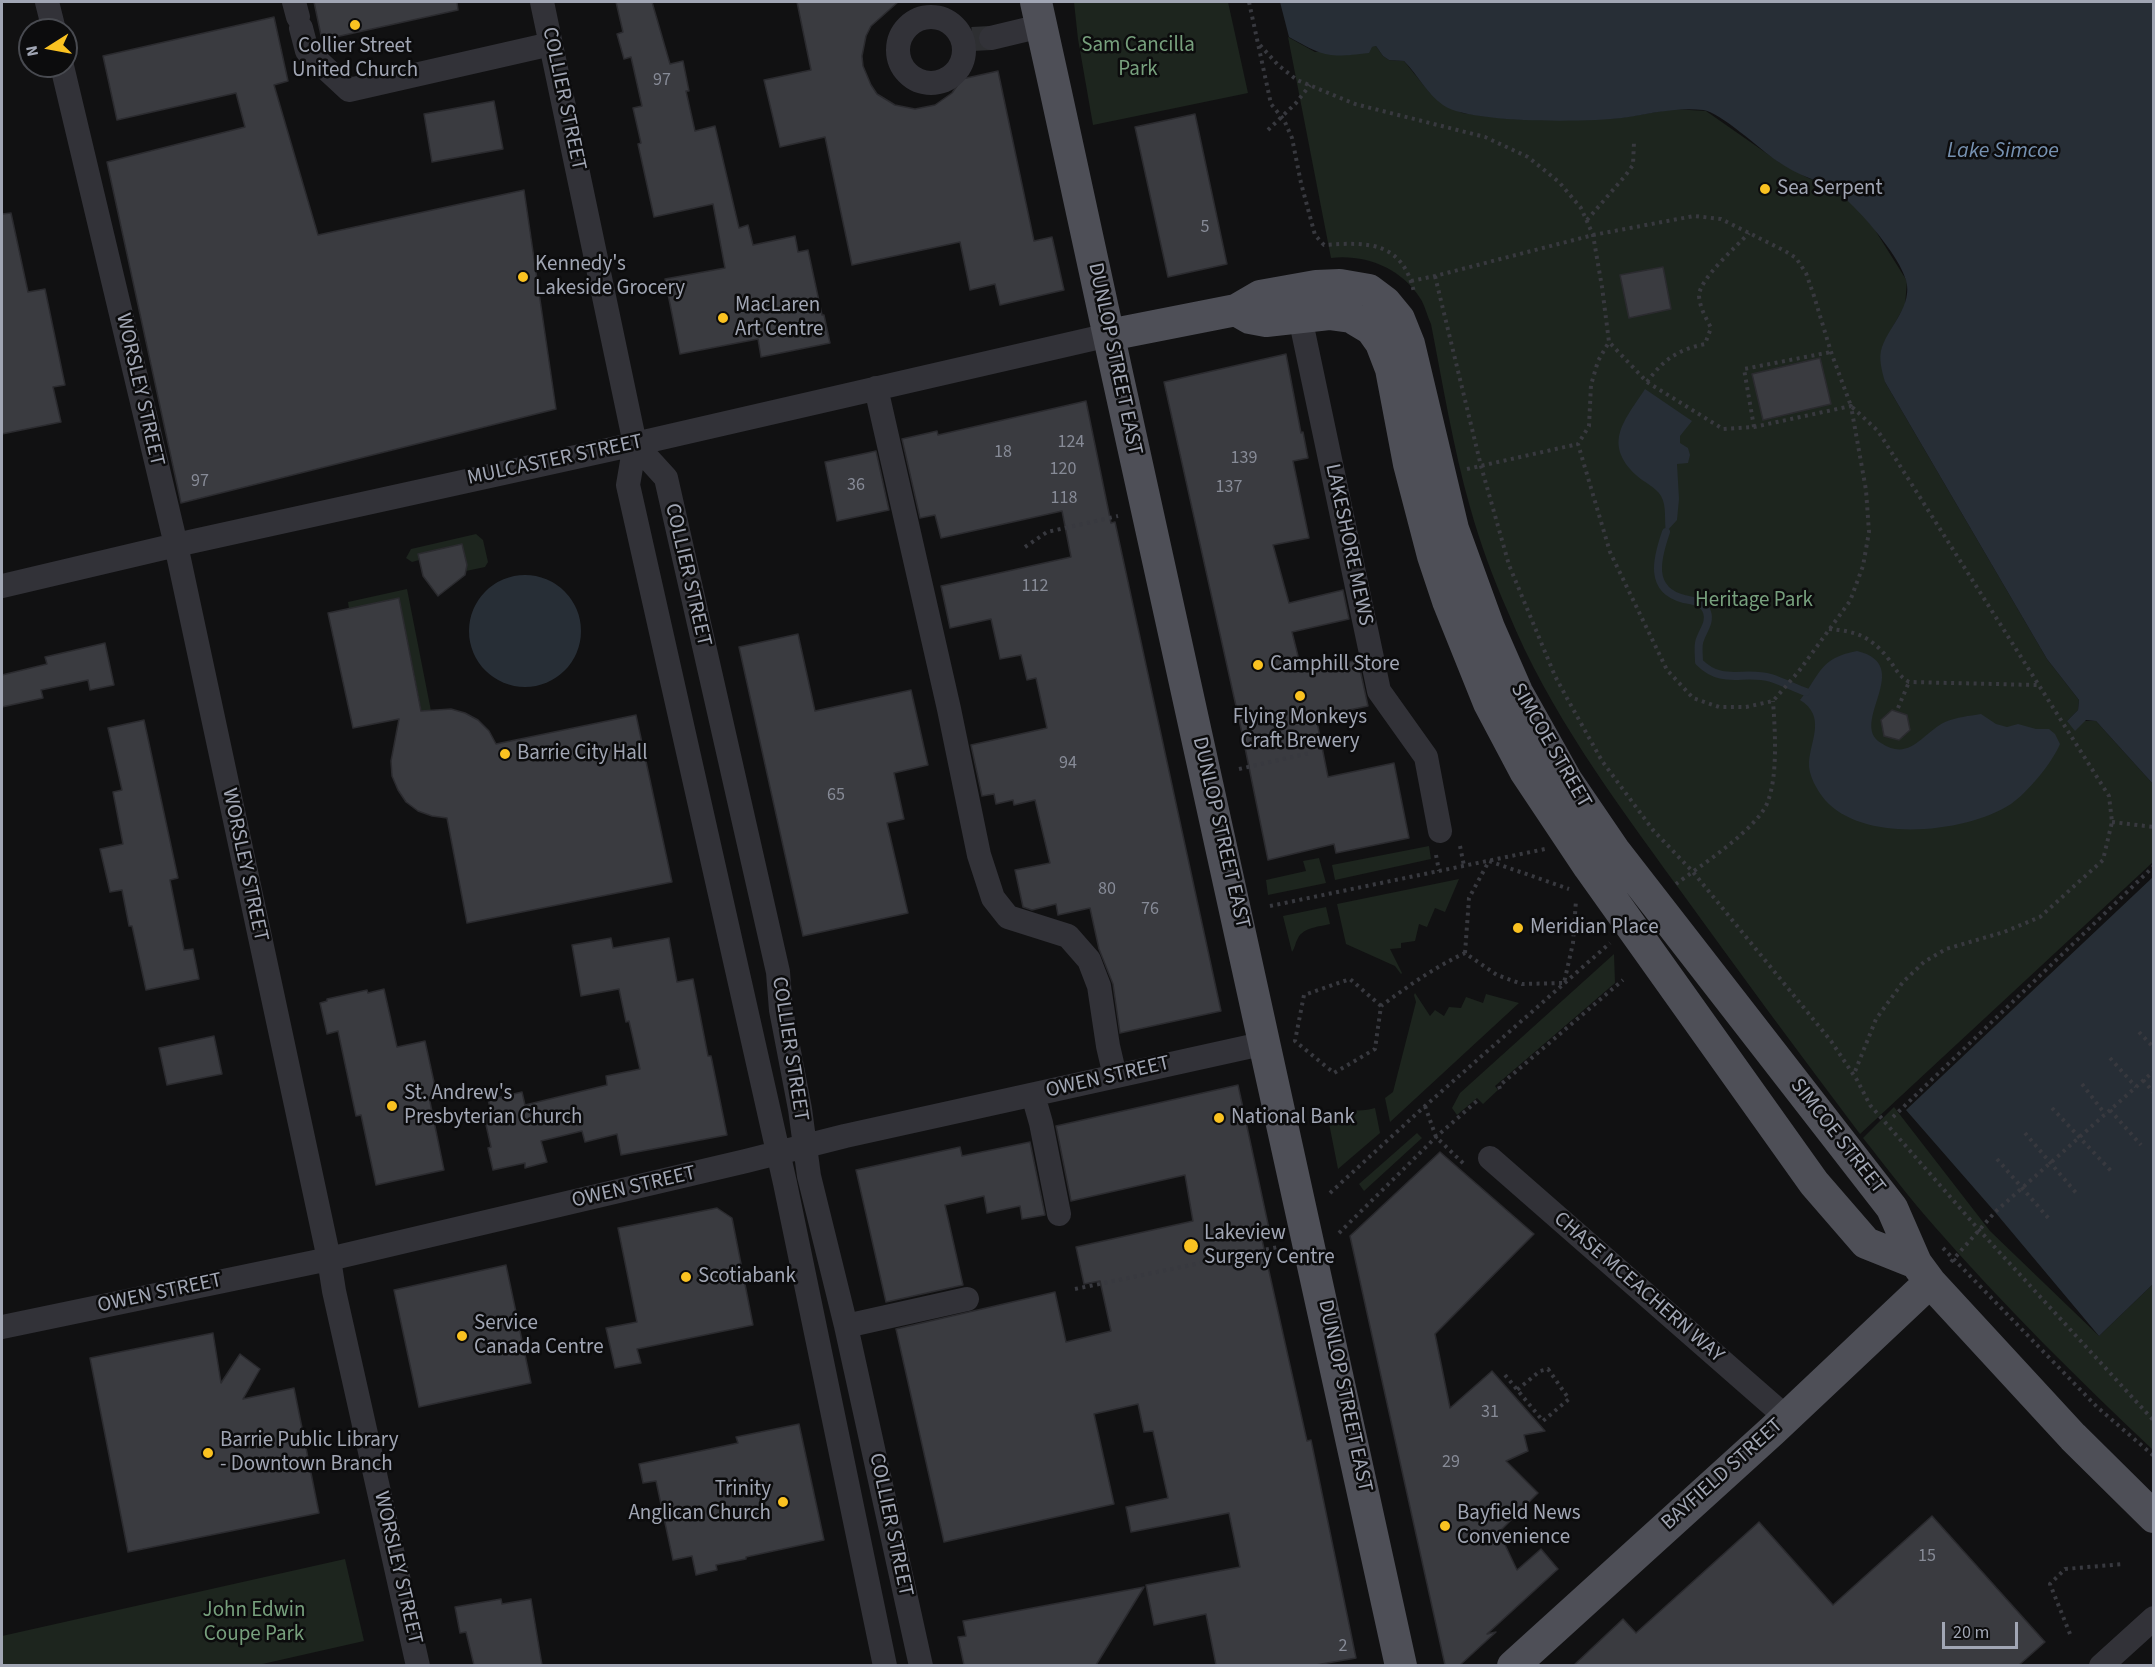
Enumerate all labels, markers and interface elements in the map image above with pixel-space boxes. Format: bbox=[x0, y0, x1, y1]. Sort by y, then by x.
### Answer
north arrow bbox=[18, 18, 78, 78]
marker: Collier Street United Church bbox=[348, 18, 362, 32]
street label: COLLIER STREET bbox=[536, 25, 590, 173]
park label: Sam Cancilla Park bbox=[1081, 33, 1195, 83]
place label: Collier Street United Church bbox=[292, 34, 418, 84]
text: N bbox=[20, 44, 44, 58]
house number: 97 bbox=[653, 70, 671, 92]
water label: Lake Simcoe bbox=[1947, 139, 2059, 165]
place label: Sea Serpent bbox=[1777, 176, 1883, 202]
marker: Sea Serpent bbox=[1758, 182, 1772, 196]
house number: 5 bbox=[1201, 217, 1209, 239]
place label: Kennedy's Lakeside Grocery bbox=[535, 252, 685, 302]
street label: DUNLOP STREET EAST bbox=[1081, 261, 1147, 457]
marker: Kennedy's Lakeside Grocery bbox=[516, 270, 530, 284]
place label: MacLaren Art Centre bbox=[735, 293, 823, 343]
street label: WORSLEY STREET bbox=[109, 311, 169, 469]
marker: MacLaren Art Centre bbox=[716, 311, 730, 325]
street label: MULCASTER STREET bbox=[465, 430, 645, 492]
house number: 124 bbox=[1058, 432, 1084, 454]
house number: 18 bbox=[994, 442, 1012, 464]
house number: 139 bbox=[1231, 448, 1257, 470]
house number: 120 bbox=[1050, 459, 1076, 481]
street label: LAKESHORE MEWS bbox=[1319, 462, 1377, 628]
house number: 97 bbox=[191, 471, 209, 493]
house number: 36 bbox=[847, 475, 865, 497]
house number: 137 bbox=[1216, 477, 1242, 499]
house number: 118 bbox=[1051, 488, 1077, 510]
street label: COLLIER STREET bbox=[658, 501, 716, 649]
house number: 112 bbox=[1022, 576, 1048, 598]
park label: Heritage Park bbox=[1695, 588, 1813, 614]
place label: Camphill Store bbox=[1270, 652, 1400, 678]
marker: Camphill Store bbox=[1251, 658, 1265, 672]
street label: SIMCOE STREET bbox=[1504, 679, 1596, 813]
marker: Flying Monkeys Craft Brewery bbox=[1293, 689, 1307, 703]
place label: Flying Monkeys Craft Brewery bbox=[1233, 705, 1367, 755]
street label: DUNLOP STREET EAST bbox=[1186, 735, 1254, 931]
place label: Barrie City Hall bbox=[517, 741, 648, 767]
marker: Barrie City Hall bbox=[498, 747, 512, 761]
house number: 94 bbox=[1059, 753, 1077, 775]
house number: 65 bbox=[827, 785, 845, 807]
street label: WORSLEY STREET bbox=[215, 786, 273, 944]
house number: 80 bbox=[1098, 879, 1116, 901]
house number: 76 bbox=[1141, 899, 1159, 921]
place label: Meridian Place bbox=[1530, 915, 1659, 941]
marker: Meridian Place bbox=[1511, 921, 1525, 935]
street label: COLLIER STREET bbox=[765, 975, 813, 1123]
street label: OWEN STREET bbox=[1044, 1051, 1172, 1105]
street label: SIMCOE STREET bbox=[1784, 1074, 1890, 1200]
place label: St. Andrew's Presbyterian Church bbox=[404, 1081, 582, 1131]
marker: St. Andrew's Presbyterian Church bbox=[385, 1099, 399, 1113]
place label: National Bank bbox=[1231, 1105, 1355, 1131]
marker: National Bank bbox=[1212, 1111, 1226, 1125]
street label: OWEN STREET bbox=[570, 1161, 698, 1215]
street label: CHASE MCEACHERN WAY bbox=[1548, 1207, 1728, 1369]
place label: Lakeview Surgery Centre bbox=[1204, 1221, 1335, 1271]
marker: Lakeview Surgery Centre bbox=[1182, 1237, 1200, 1255]
place label: Scotiabank bbox=[698, 1264, 796, 1290]
street label: OWEN STREET bbox=[95, 1269, 225, 1319]
marker: Scotiabank bbox=[679, 1270, 693, 1284]
street label: DUNLOP STREET EAST bbox=[1311, 1298, 1377, 1494]
place label: Service Canada Centre bbox=[474, 1311, 604, 1361]
marker: Service Canada Centre bbox=[455, 1329, 469, 1343]
house number: 31 bbox=[1481, 1402, 1499, 1424]
street label: BAYFIELD STREET bbox=[1657, 1414, 1789, 1536]
place label: Barrie Public Library - Downtown Branch bbox=[220, 1428, 398, 1478]
marker: Barrie Public Library - Downtown Branch bbox=[201, 1446, 215, 1460]
street label: COLLIER STREET bbox=[863, 1451, 917, 1599]
house number: 29 bbox=[1442, 1452, 1460, 1474]
place label: Trinity Anglican Church bbox=[628, 1477, 771, 1527]
street label: WORSLEY STREET bbox=[367, 1489, 427, 1647]
marker: Trinity Anglican Church bbox=[776, 1495, 790, 1509]
place label: Bayfield News Convenience bbox=[1457, 1501, 1581, 1551]
marker: Bayfield News Convenience bbox=[1438, 1519, 1452, 1533]
house number: 15 bbox=[1918, 1546, 1936, 1568]
park label: John Edwin Coupe Park bbox=[203, 1598, 305, 1648]
scale bar bbox=[1945, 1610, 2022, 1648]
text: 20 m bbox=[1953, 1620, 1989, 1645]
house number: 2 bbox=[1339, 1636, 1347, 1658]

